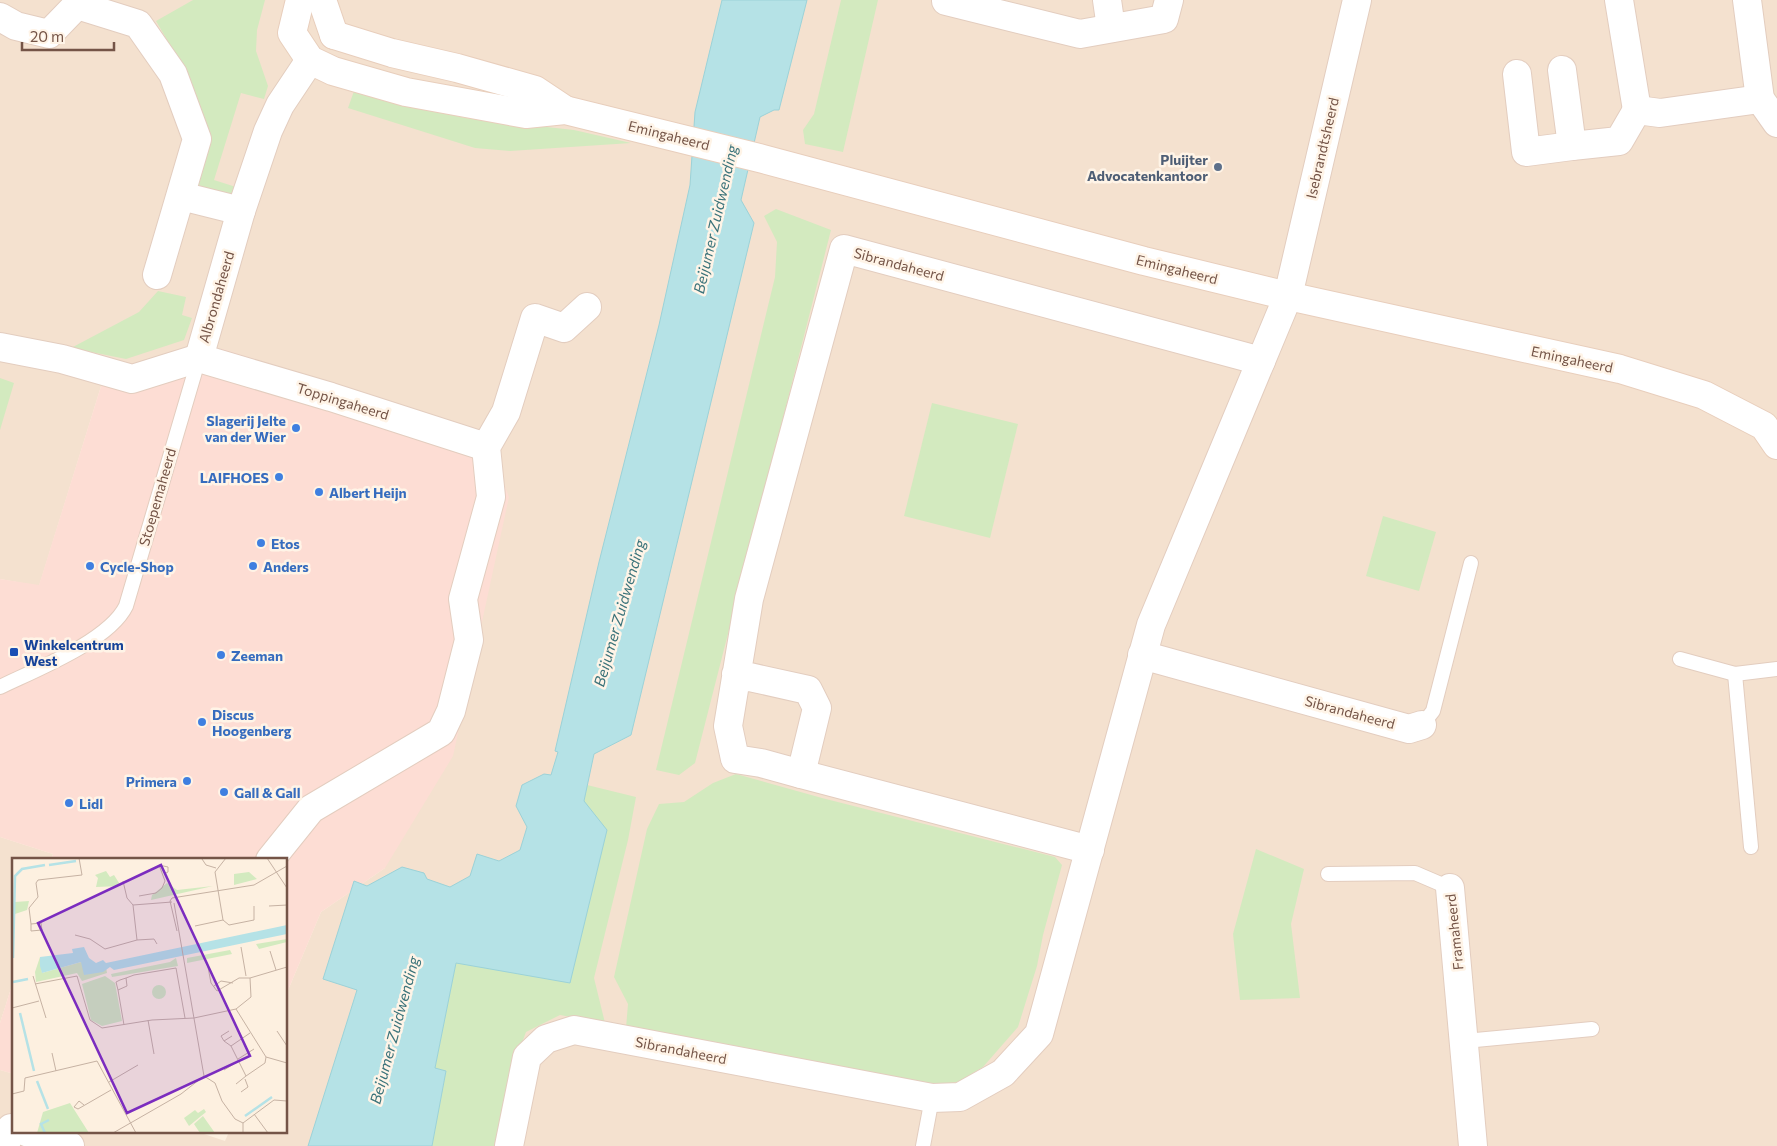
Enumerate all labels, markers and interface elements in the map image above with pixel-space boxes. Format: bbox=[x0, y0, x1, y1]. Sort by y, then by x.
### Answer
scale bar bbox=[22, 20, 115, 52]
text: 20 m bbox=[30, 27, 64, 45]
street label: Isebrandtsheerd bbox=[1302, 96, 1342, 200]
street label: Emingaheerd bbox=[627, 117, 711, 153]
water label: Beijumer Zuidwending bbox=[689, 142, 741, 295]
place label: Pluijter Advocatenkantoor bbox=[1087, 151, 1208, 184]
marker: Pluijter Advocatenkantoor bbox=[1212, 161, 1224, 173]
street label: Sibrandaheerd bbox=[852, 244, 946, 284]
street label: Albrondaheerd bbox=[195, 249, 237, 345]
street label: Emingaheerd bbox=[1135, 251, 1219, 287]
street label: Emingaheerd bbox=[1530, 342, 1614, 376]
street label: Toppingaheerd bbox=[295, 379, 391, 423]
place label: Slagerij Jelte van der Wier bbox=[205, 412, 286, 445]
marker: Slagerij Jelte van der Wier bbox=[290, 422, 302, 434]
street label: Stoepemaheerd bbox=[135, 446, 179, 548]
place label: LAIFHOES bbox=[200, 469, 269, 486]
marker: LAIFHOES bbox=[273, 471, 285, 483]
place label: Albert Heijn bbox=[329, 484, 407, 501]
marker: Albert Heijn bbox=[313, 486, 325, 498]
place label: Etos bbox=[271, 535, 300, 552]
marker: Etos bbox=[255, 537, 267, 549]
water label: Beijumer Zuidwending bbox=[589, 537, 649, 689]
place label: Cycle-Shop bbox=[100, 558, 174, 575]
place label: Anders bbox=[263, 558, 309, 575]
marker: Cycle-Shop bbox=[84, 560, 96, 572]
marker: Anders bbox=[247, 560, 259, 572]
place label: Winkelcentrum West bbox=[24, 636, 124, 669]
marker: Winkelcentrum West bbox=[8, 646, 20, 658]
place label: Zeeman bbox=[231, 647, 283, 664]
marker: Zeeman bbox=[215, 649, 227, 661]
street label: Sibrandaheerd bbox=[1303, 692, 1397, 732]
place label: Discus Hoogenberg bbox=[212, 706, 292, 739]
marker: Discus Hoogenberg bbox=[196, 716, 208, 728]
place label: Primera bbox=[126, 773, 177, 790]
marker: Primera bbox=[181, 775, 193, 787]
place label: Gall & Gall bbox=[234, 784, 300, 801]
marker: Gall & Gall bbox=[218, 786, 230, 798]
place label: Lidl bbox=[79, 795, 103, 812]
marker: Lidl bbox=[63, 797, 75, 809]
inset map bbox=[12, 858, 288, 1134]
street label: Framaheerd bbox=[1442, 893, 1466, 971]
water label: Beijumer Zuidwending bbox=[366, 953, 423, 1106]
street label: Sibrandaheerd bbox=[634, 1033, 728, 1067]

